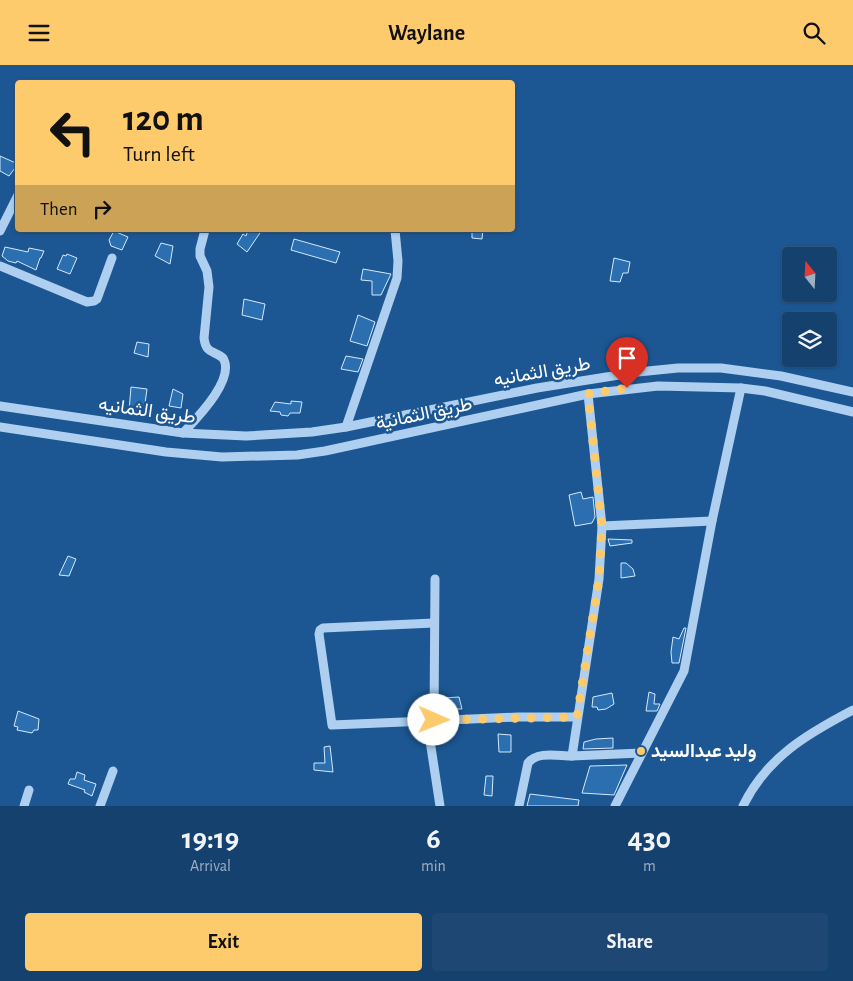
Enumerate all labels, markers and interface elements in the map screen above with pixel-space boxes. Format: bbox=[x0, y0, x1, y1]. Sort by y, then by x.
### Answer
icon: menu bbox=[25, 19, 53, 47]
icon: search bbox=[800, 19, 828, 47]
text: Waylane bbox=[388, 22, 465, 44]
icon: left bbox=[40, 100, 105, 165]
text: 120 m bbox=[123, 102, 204, 137]
text: Turn left bbox=[123, 143, 195, 165]
icon: right bbox=[88, 195, 116, 223]
text: Then bbox=[40, 200, 78, 219]
north arrow bbox=[782, 247, 838, 303]
map controls bbox=[782, 247, 837, 367]
button: layers bbox=[782, 312, 837, 367]
pin bbox=[606, 337, 648, 388]
icon: arrive bbox=[613, 344, 641, 372]
street label: طريق الثمانيه bbox=[492, 354, 592, 391]
street label: طريق الثمانيه bbox=[97, 395, 197, 428]
street label: طريق الثمانية bbox=[374, 395, 474, 434]
position arrow bbox=[407, 693, 459, 745]
place label: وليد عبدالسيد bbox=[651, 742, 757, 763]
marker: وليد عبدالسيد bbox=[635, 745, 647, 757]
text: 19:19 bbox=[182, 824, 239, 854]
text: 6 bbox=[426, 824, 441, 854]
text: 430 bbox=[628, 824, 671, 854]
text: Arrival bbox=[190, 858, 231, 874]
text: min bbox=[421, 858, 446, 874]
text: m bbox=[643, 858, 656, 874]
button: Exit bbox=[25, 913, 422, 971]
button: Share bbox=[432, 913, 828, 971]

